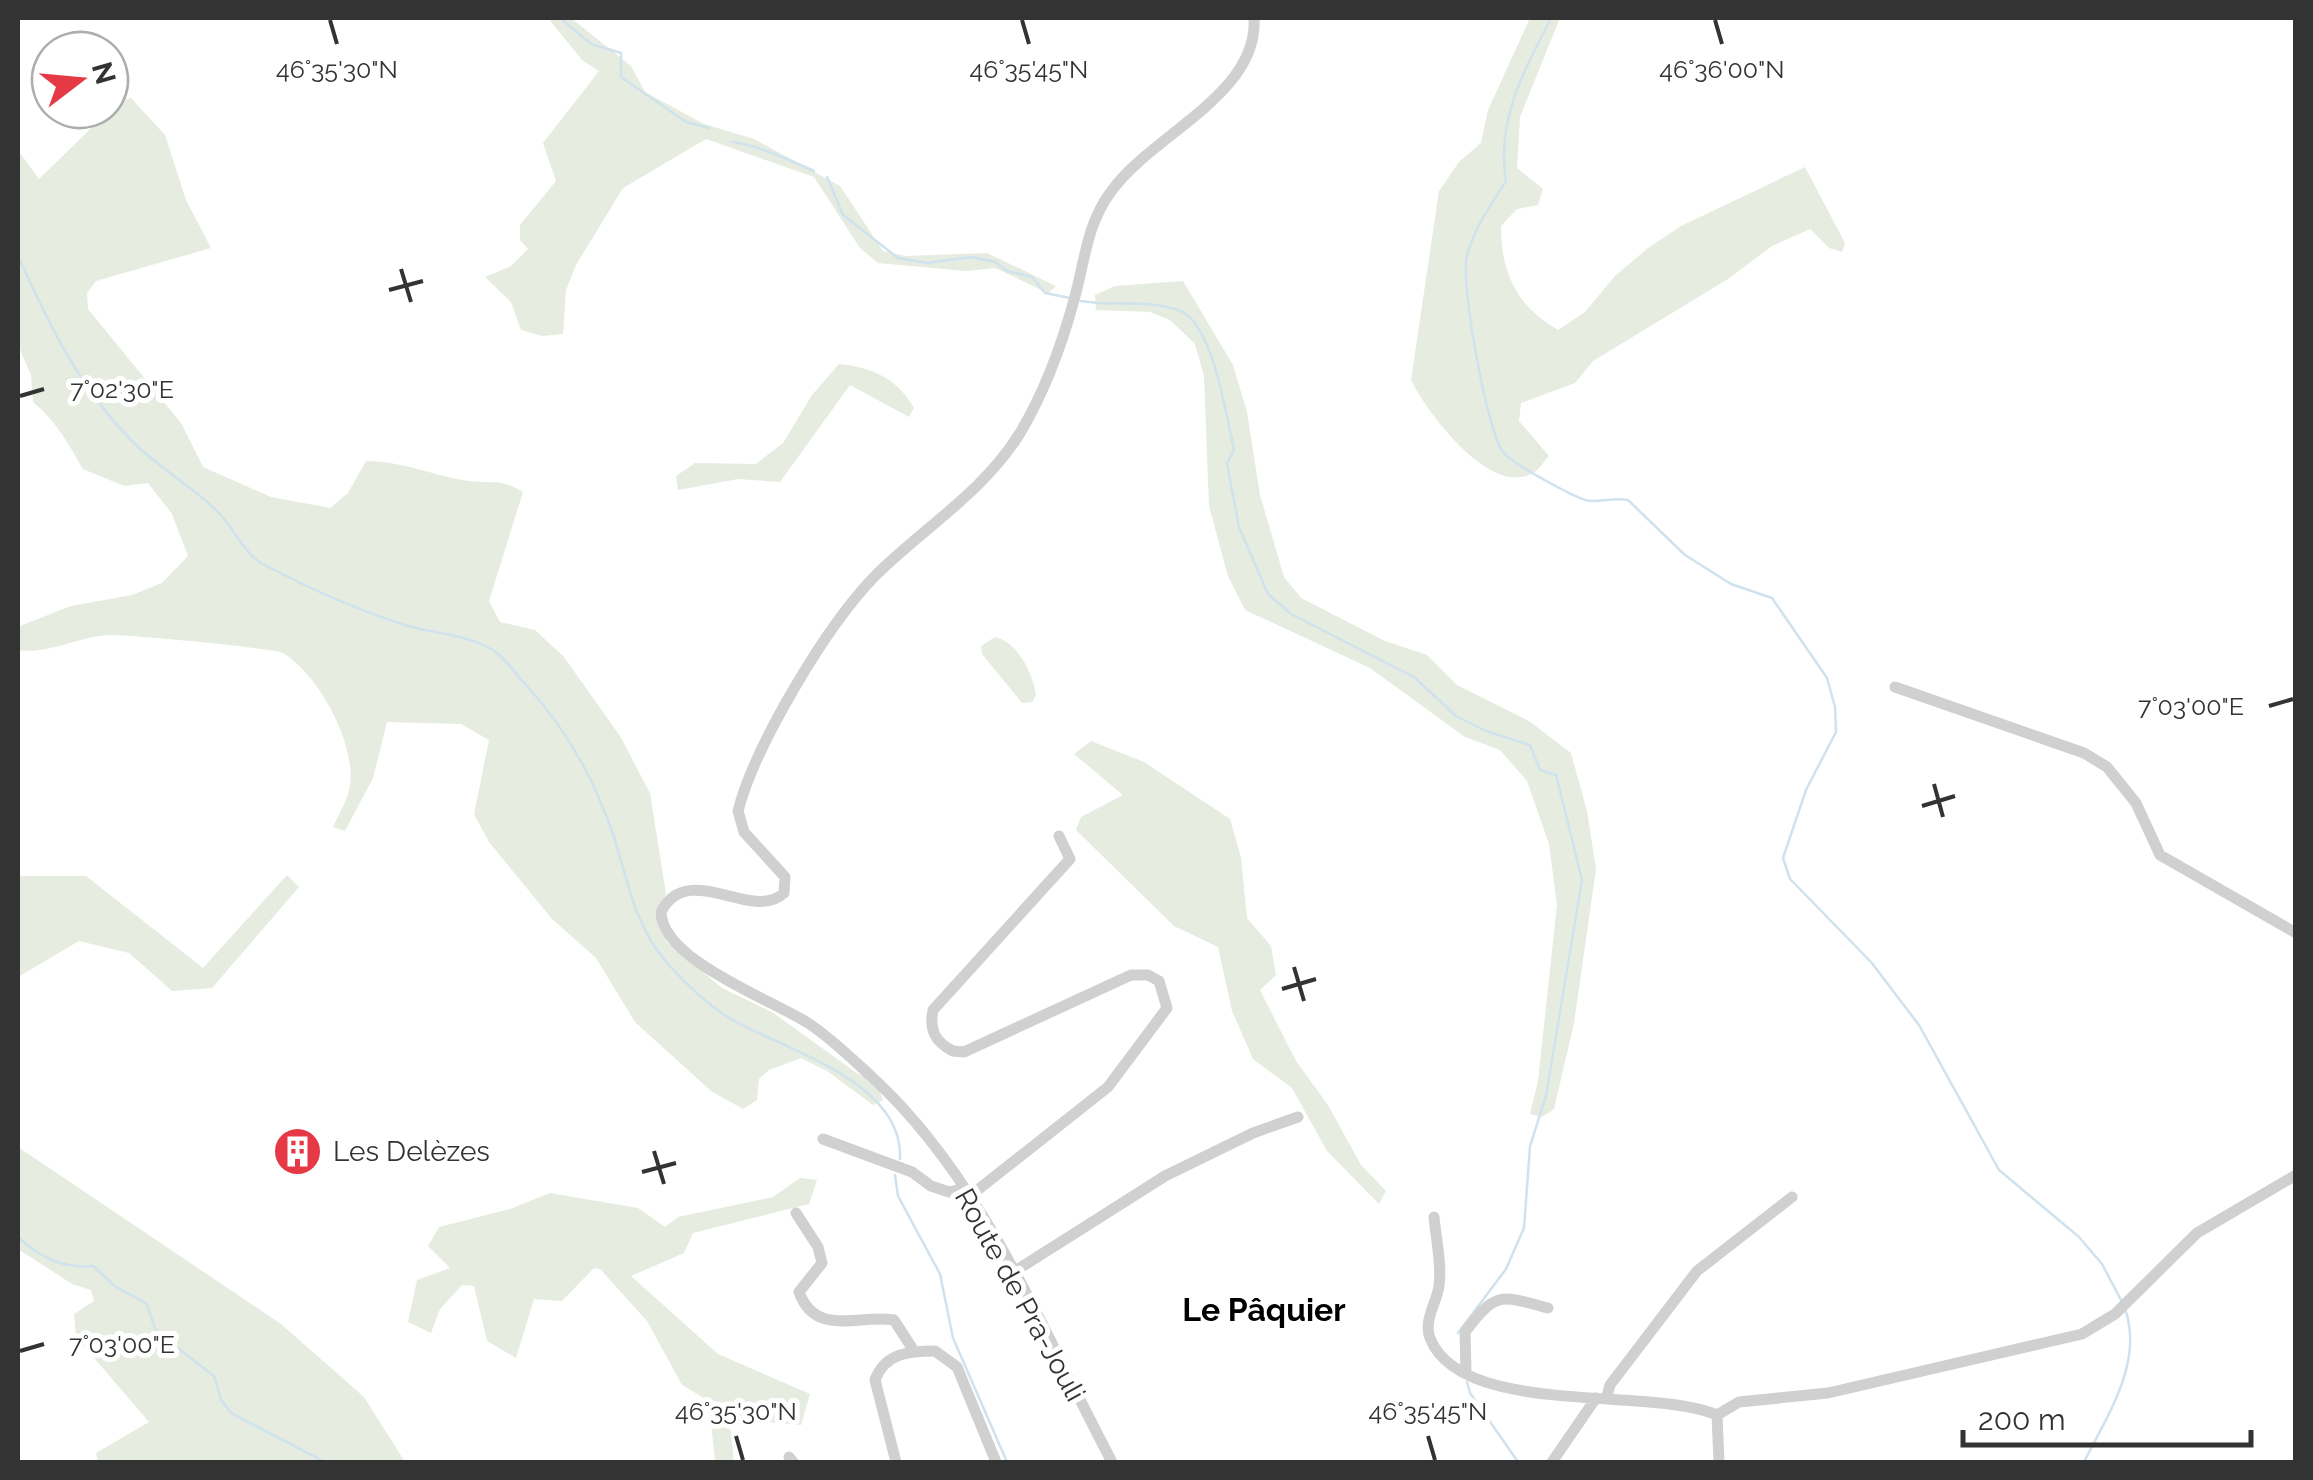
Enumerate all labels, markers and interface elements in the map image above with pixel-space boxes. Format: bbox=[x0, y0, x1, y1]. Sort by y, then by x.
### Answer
north arrow bbox=[30, 30, 130, 130]
text: 46°35'30"N bbox=[276, 54, 398, 84]
text: 46°35'45"N bbox=[970, 54, 1088, 84]
text: 46°36'00"N bbox=[1659, 54, 1785, 84]
text: N bbox=[85, 58, 122, 88]
text: 7°02'30"E bbox=[70, 374, 174, 404]
text: 7°03'00"E bbox=[2138, 691, 2244, 721]
building icon: Les Delèzes bbox=[272, 1125, 324, 1177]
place label: Les Delèzes bbox=[333, 1135, 490, 1168]
street label: Route de Pra-Jouli bbox=[948, 1183, 1092, 1407]
district label: Le Pâquier bbox=[1182, 1291, 1346, 1328]
text: 7°03'00"E bbox=[69, 1329, 175, 1359]
scale bar bbox=[1963, 1385, 2250, 1447]
text: 46°35'30"N bbox=[675, 1396, 797, 1426]
text: 46°35'45"N bbox=[1369, 1396, 1487, 1426]
text: 200 m bbox=[1978, 1402, 2066, 1437]

